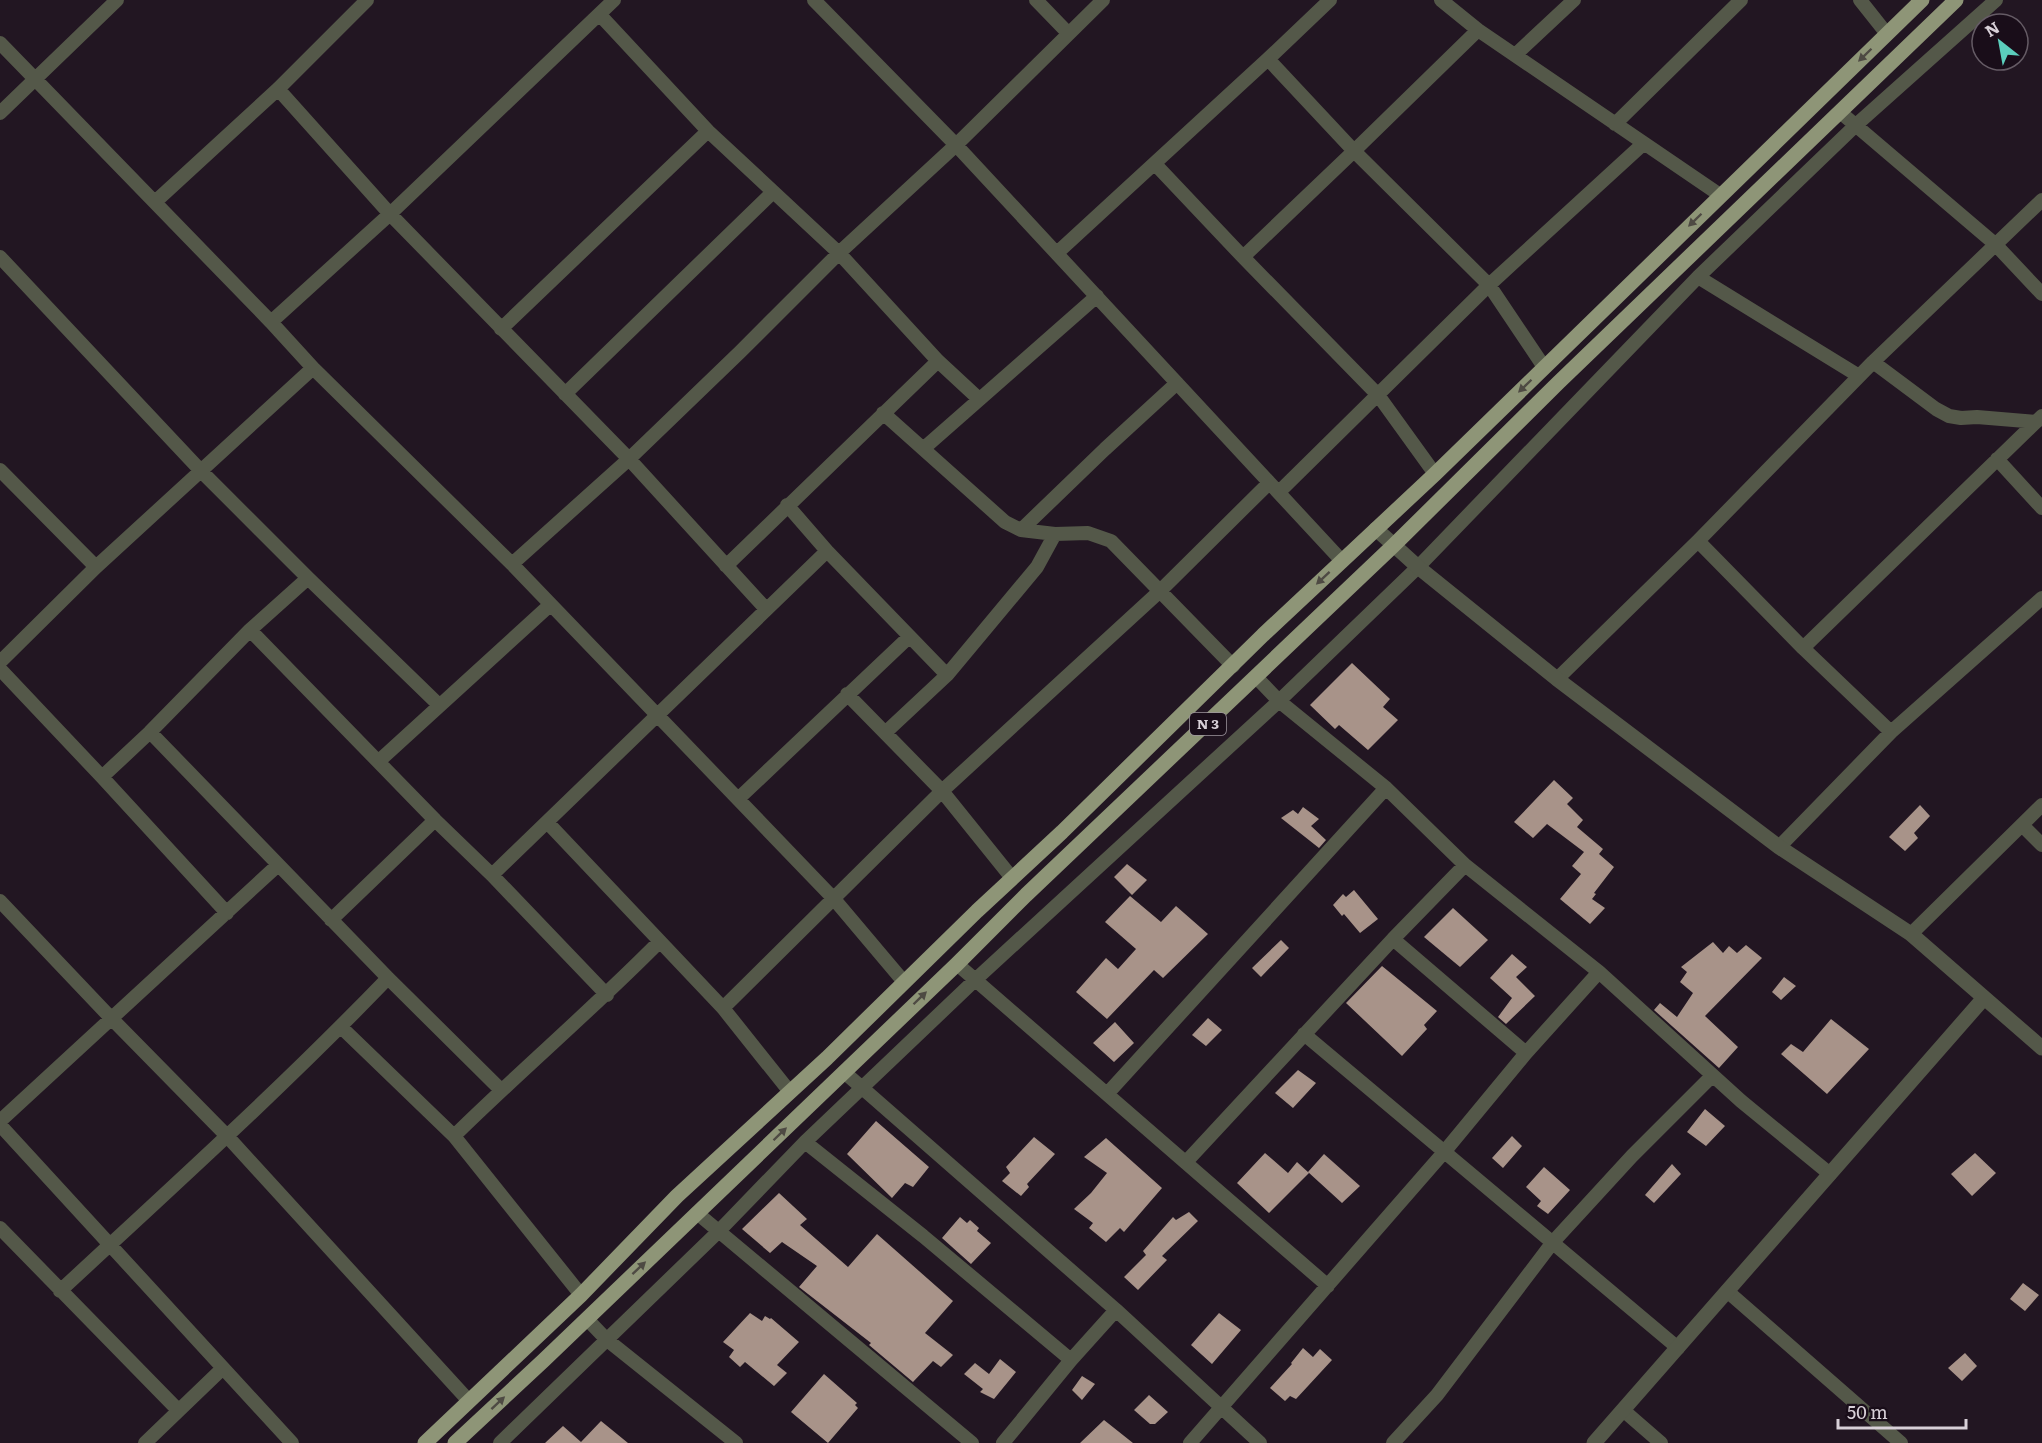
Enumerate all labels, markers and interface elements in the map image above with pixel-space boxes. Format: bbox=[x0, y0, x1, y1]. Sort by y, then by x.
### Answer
north arrow bbox=[1970, 12, 2030, 72]
text: N bbox=[1980, 15, 2004, 42]
one-way arrow bbox=[1857, 48, 1872, 62]
one-way arrow bbox=[1688, 213, 1702, 227]
one-way arrow bbox=[1518, 379, 1533, 393]
one-way arrow bbox=[1317, 571, 1331, 585]
road number: N 3 bbox=[1190, 713, 1226, 735]
one-way arrow bbox=[913, 992, 927, 1006]
one-way arrow bbox=[773, 1127, 788, 1141]
one-way arrow bbox=[631, 1261, 646, 1275]
scale bar bbox=[1838, 1392, 1966, 1430]
one-way arrow bbox=[490, 1397, 505, 1410]
text: 50 m bbox=[1847, 1398, 1888, 1425]

